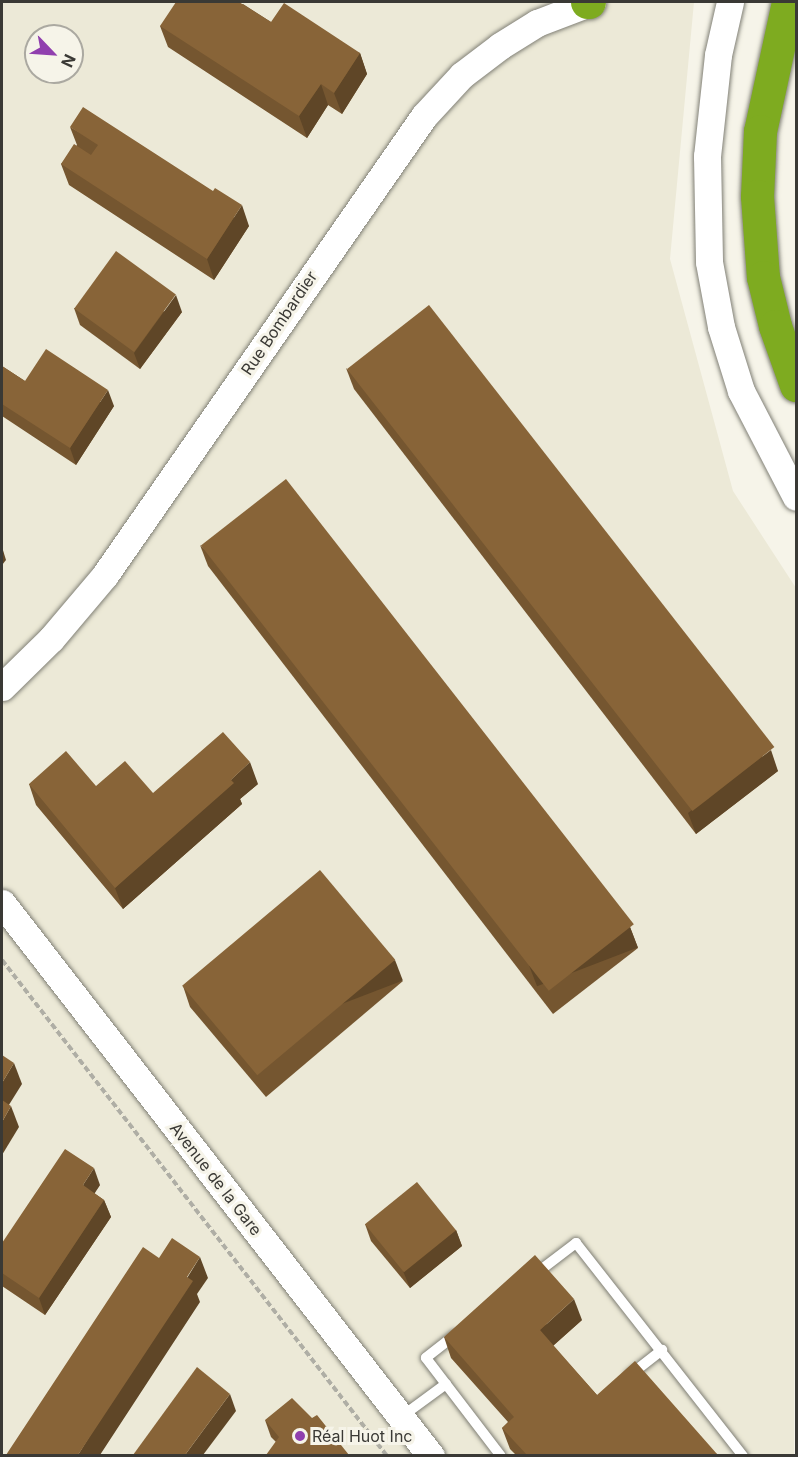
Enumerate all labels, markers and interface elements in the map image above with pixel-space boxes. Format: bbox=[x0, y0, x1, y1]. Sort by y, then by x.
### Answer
north arrow bbox=[24, 24, 84, 84]
text: N bbox=[57, 51, 80, 71]
street label: Rue Bombardier bbox=[237, 267, 321, 379]
street label: Avenue de la Gare bbox=[166, 1119, 266, 1239]
place label: Réal Huot Inc bbox=[312, 1426, 412, 1446]
marker: Réal Huot Inc bbox=[293, 1429, 307, 1443]

